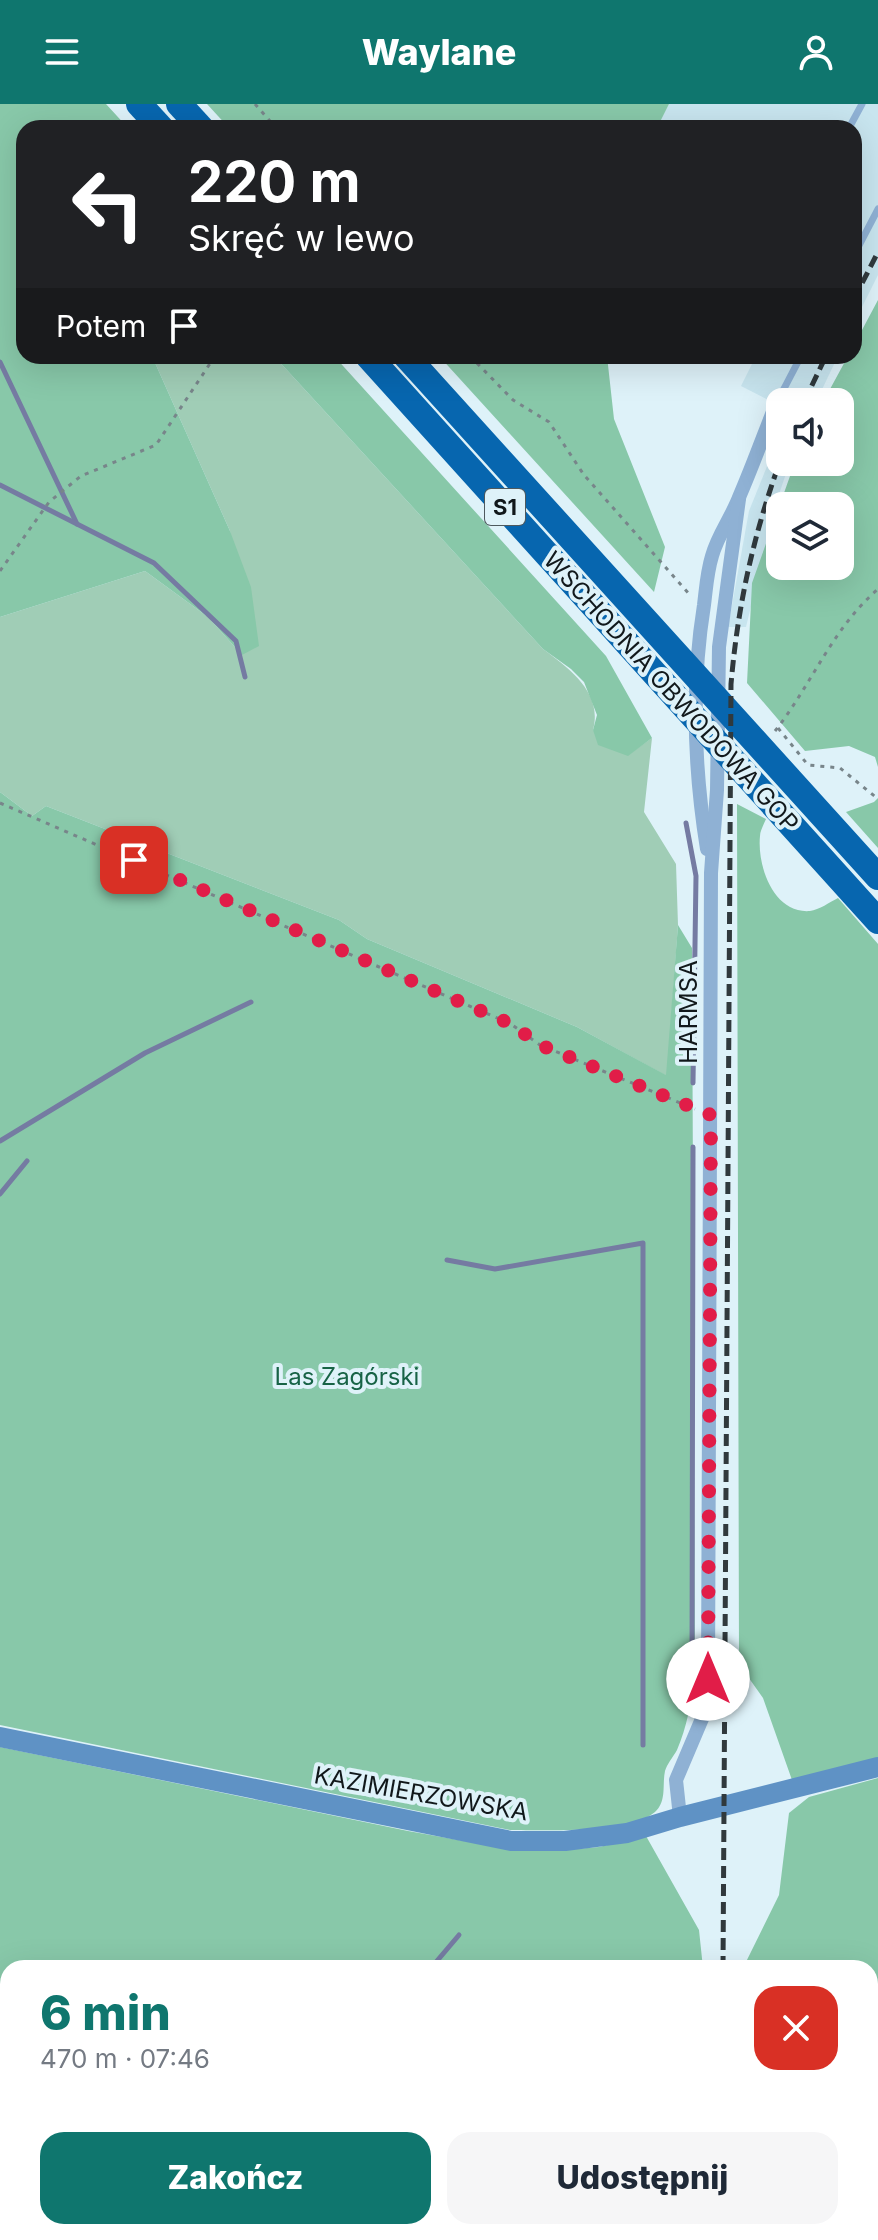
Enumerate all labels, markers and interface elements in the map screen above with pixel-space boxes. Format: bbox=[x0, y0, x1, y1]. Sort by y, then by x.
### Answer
icon: menu bbox=[40, 30, 84, 74]
text: Waylane bbox=[362, 30, 516, 74]
icon: person bbox=[794, 30, 838, 74]
text: 220 m bbox=[188, 148, 361, 216]
icon: left bbox=[56, 152, 160, 256]
text: Skręć w lewo bbox=[188, 216, 415, 260]
icon: arrive bbox=[162, 304, 206, 348]
text: Potem bbox=[56, 308, 146, 344]
map controls bbox=[766, 388, 854, 580]
button: sound bbox=[766, 388, 854, 476]
road number: S1 bbox=[485, 489, 525, 525]
button: layers bbox=[766, 492, 854, 580]
street label: WSCHODNIA OBWODOWA GOP bbox=[538, 546, 805, 838]
pin bbox=[100, 826, 168, 894]
icon: arrive bbox=[112, 838, 156, 882]
street label: HARMSA bbox=[674, 960, 703, 1064]
park label: Las Zagórski bbox=[275, 1362, 419, 1391]
position arrow bbox=[666, 1637, 750, 1721]
street label: KAZIMIERZOWSKA bbox=[312, 1760, 530, 1827]
text: 6 min bbox=[40, 1983, 171, 2042]
button: close bbox=[754, 1986, 838, 2070]
text: 470 m · 07:46 bbox=[40, 2043, 210, 2074]
button: Zakończ bbox=[40, 2132, 431, 2224]
button: Udostępnij bbox=[447, 2132, 838, 2224]

